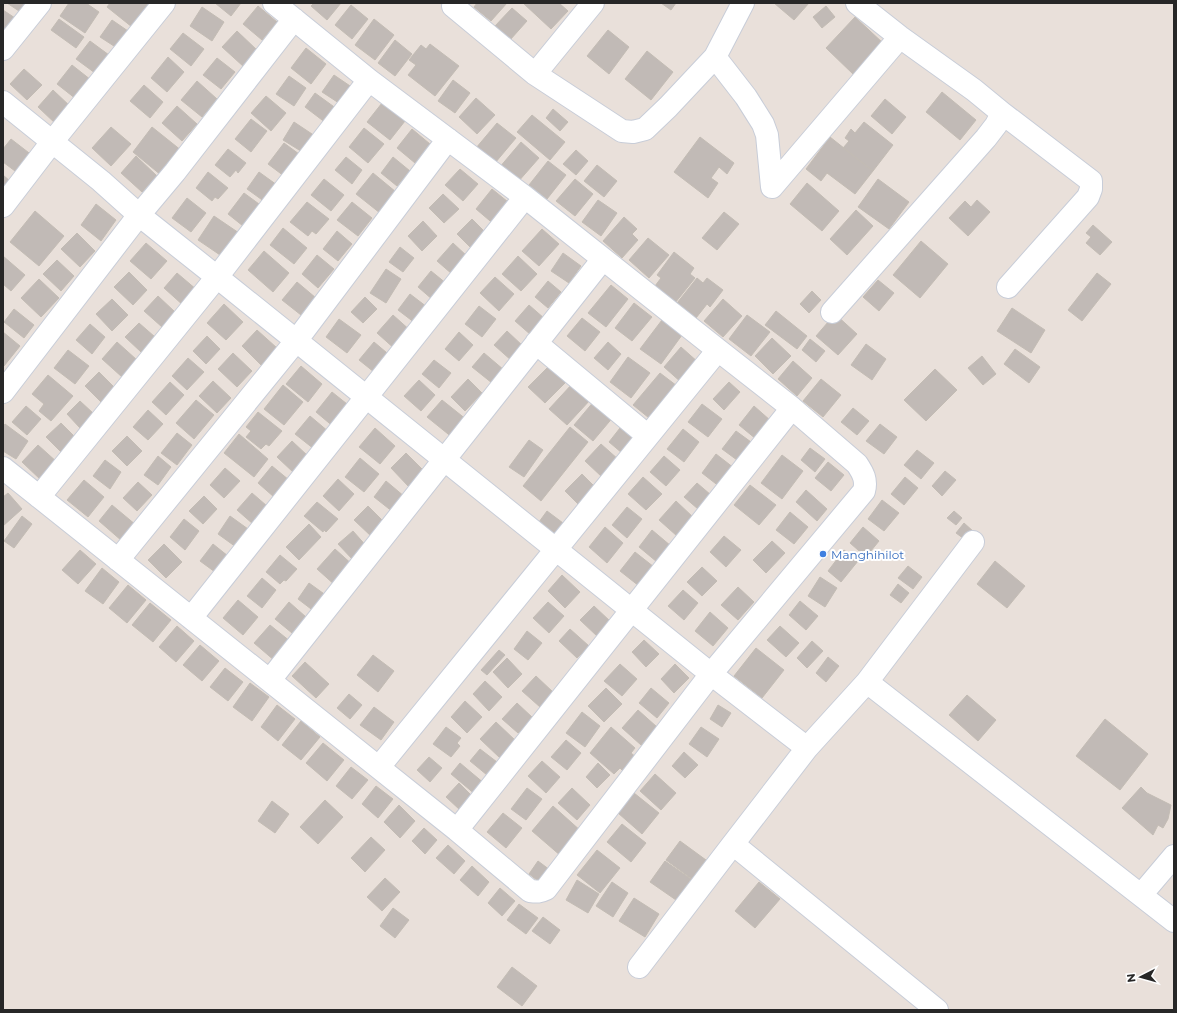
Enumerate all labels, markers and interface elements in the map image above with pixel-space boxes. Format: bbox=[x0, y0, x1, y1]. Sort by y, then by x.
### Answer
place label: Manghihilot bbox=[831, 547, 904, 562]
marker: Manghihilot bbox=[818, 549, 828, 559]
north arrow bbox=[1121, 957, 1161, 997]
text: N bbox=[1124, 973, 1138, 983]

